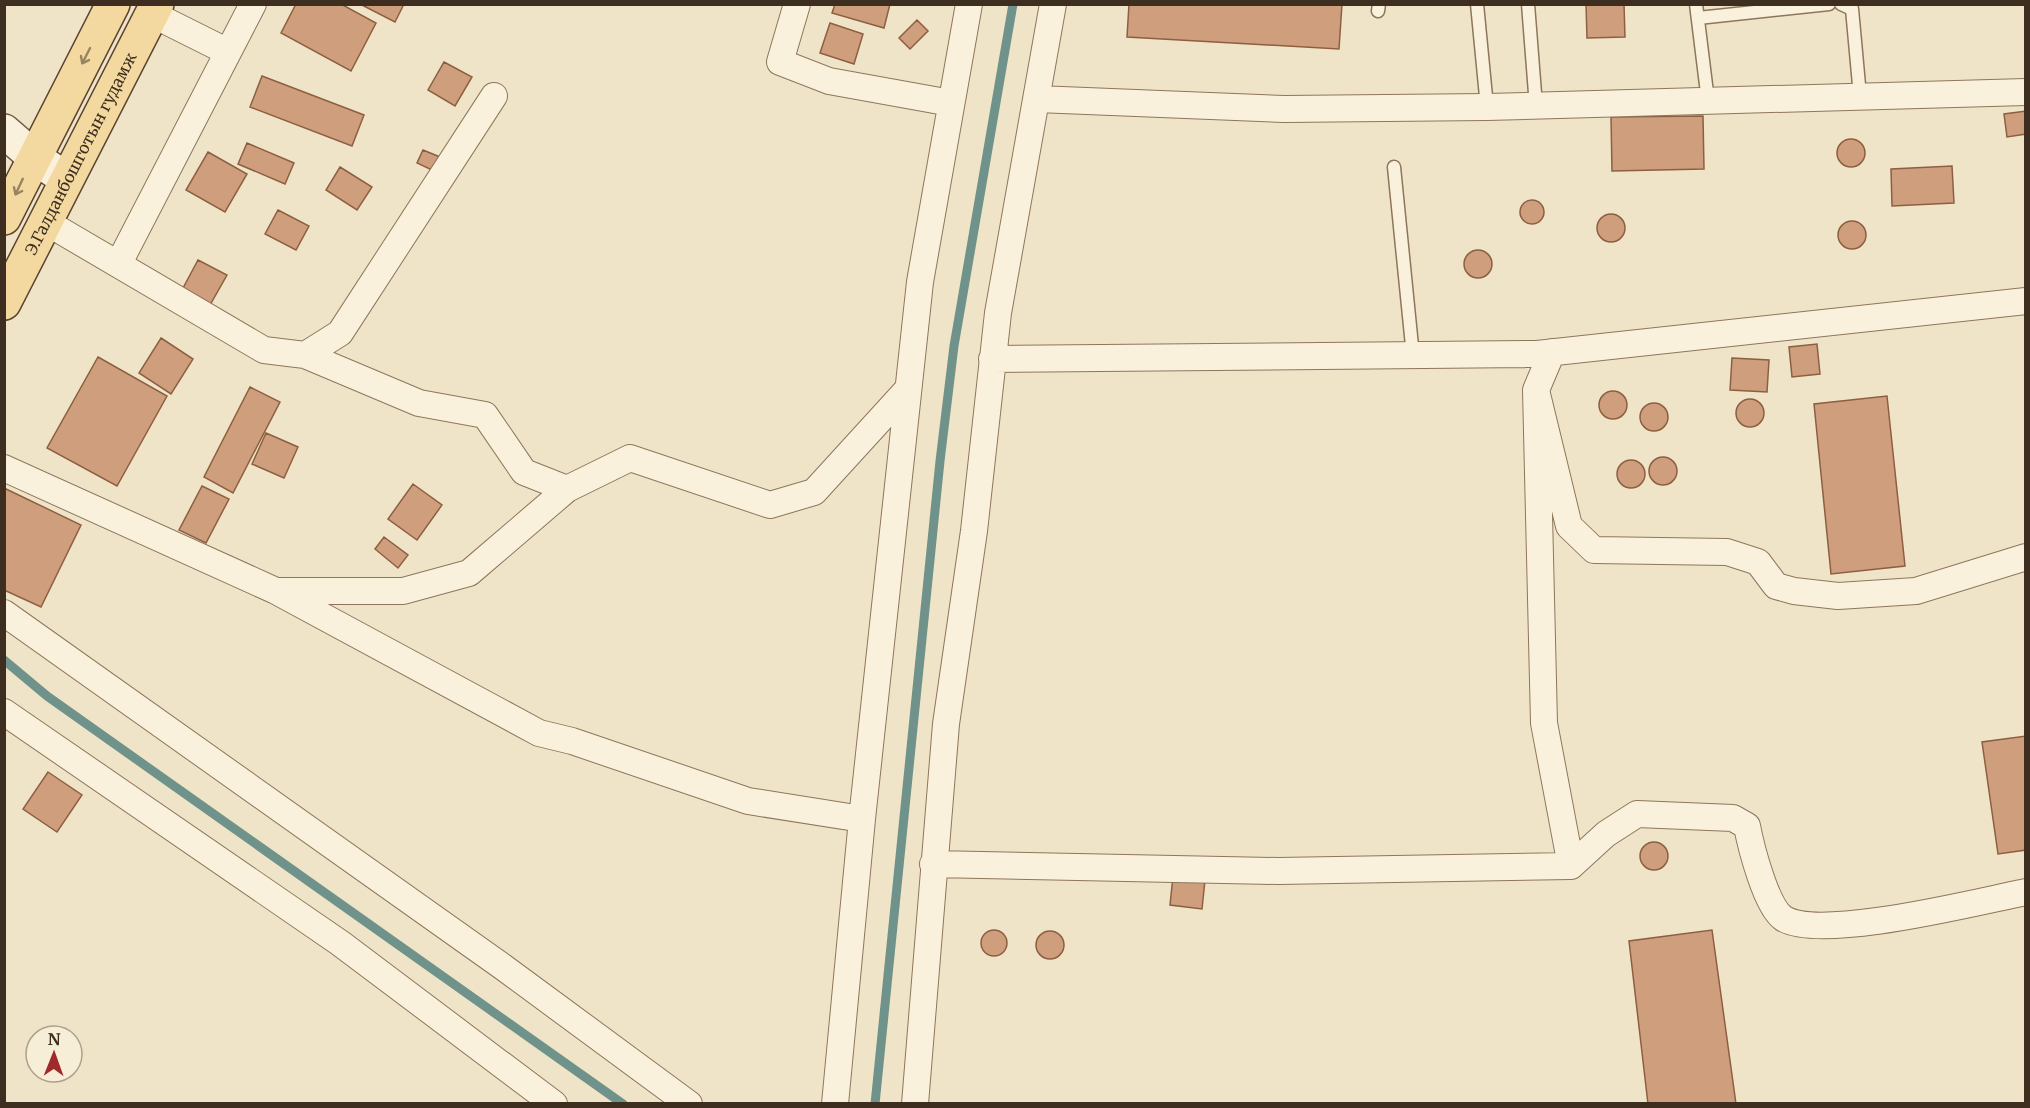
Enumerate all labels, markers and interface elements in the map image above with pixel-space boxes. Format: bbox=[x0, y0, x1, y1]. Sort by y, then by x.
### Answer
one-way arrow bbox=[80, 47, 91, 65]
street label: Э.Галданбошготын гудамж bbox=[20, 49, 141, 258]
one-way arrow bbox=[13, 178, 25, 196]
north arrow bbox=[24, 1024, 84, 1084]
text: N bbox=[48, 1029, 61, 1049]

